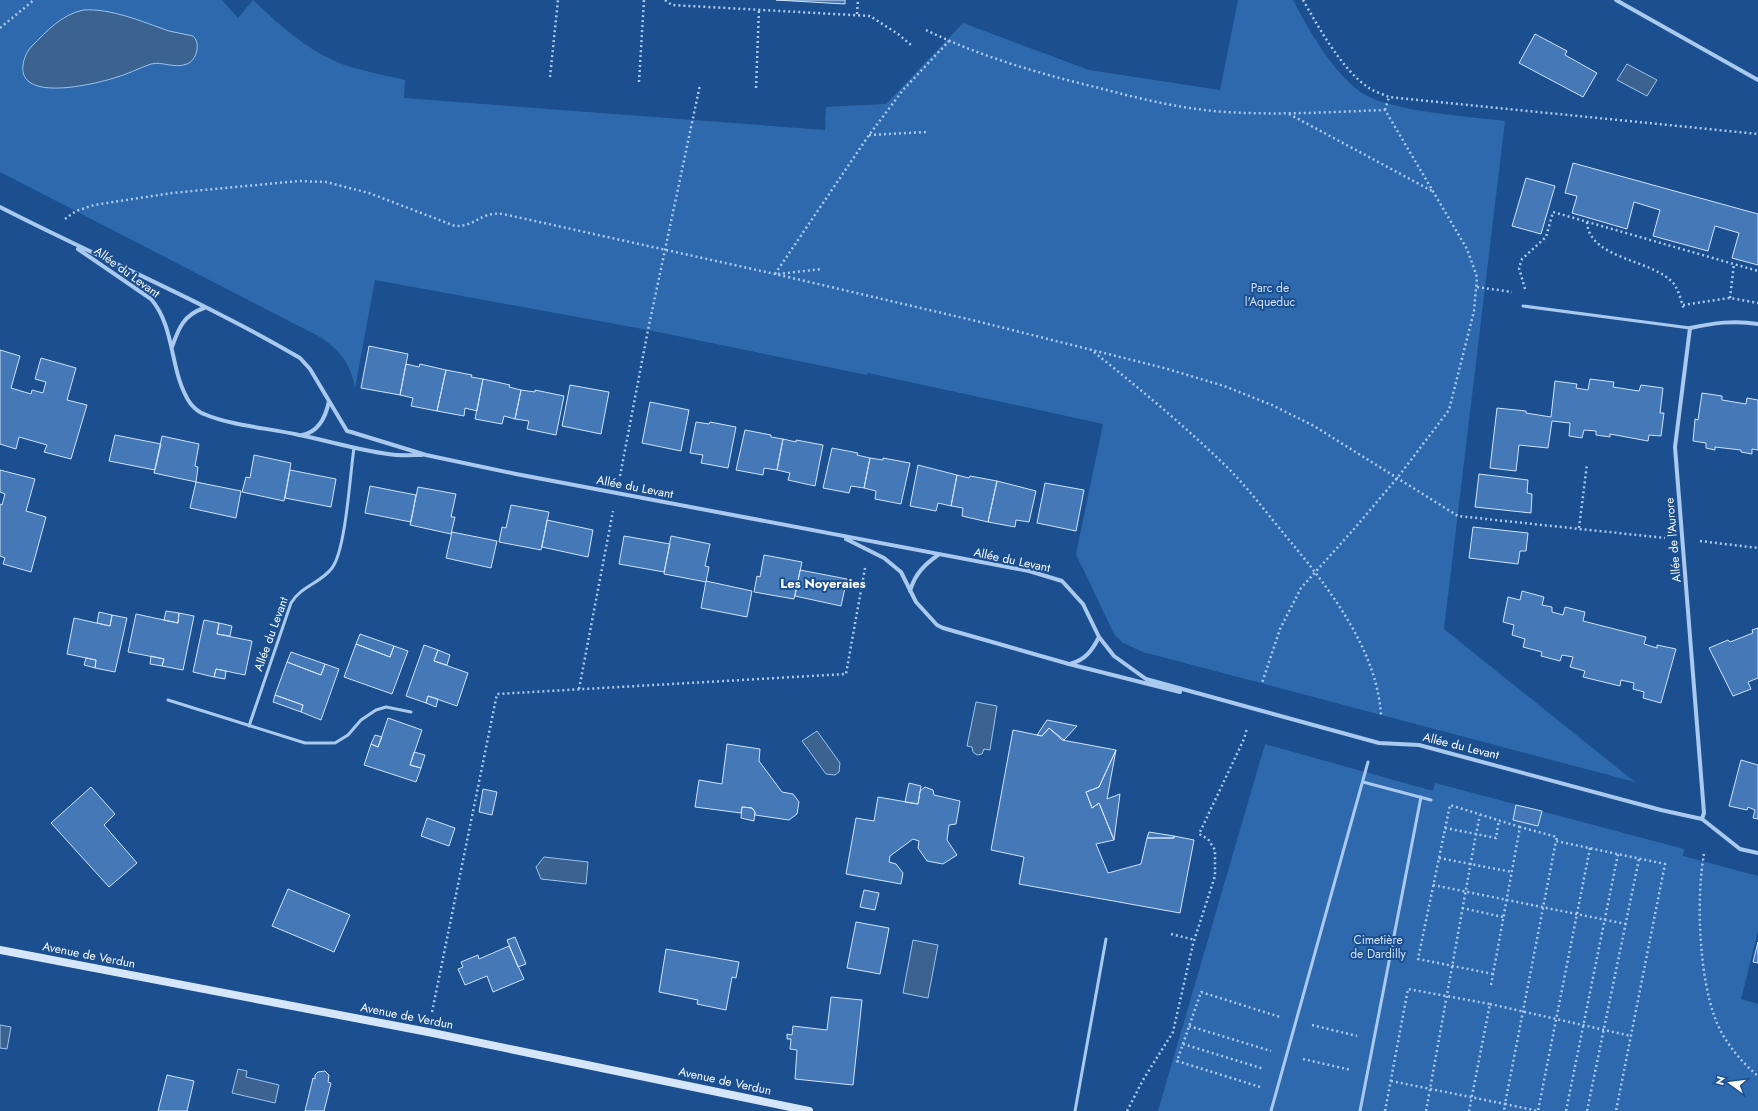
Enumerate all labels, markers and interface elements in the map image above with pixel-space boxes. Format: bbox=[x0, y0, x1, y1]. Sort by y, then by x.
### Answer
street label: Allée du Levant bbox=[90, 242, 164, 302]
park label: Parc de l'Aqueduc bbox=[1245, 279, 1296, 311]
street label: Allée du Levant bbox=[595, 471, 675, 503]
street label: Allée de l'Aurore bbox=[1660, 497, 1686, 583]
street label: Allée du Levant bbox=[972, 543, 1052, 577]
district label: Les Noyeraies bbox=[780, 574, 866, 593]
street label: Allée du Levant bbox=[249, 594, 293, 674]
street label: Allée du Levant bbox=[1421, 728, 1501, 764]
park label: Cimetière de Dardilly bbox=[1350, 931, 1406, 963]
street label: Avenue de Verdun bbox=[41, 937, 137, 973]
street label: Avenue de Verdun bbox=[359, 998, 455, 1034]
street label: Avenue de Verdun bbox=[677, 1062, 773, 1100]
north arrow bbox=[1710, 1063, 1750, 1103]
text: N bbox=[1711, 1074, 1729, 1087]

